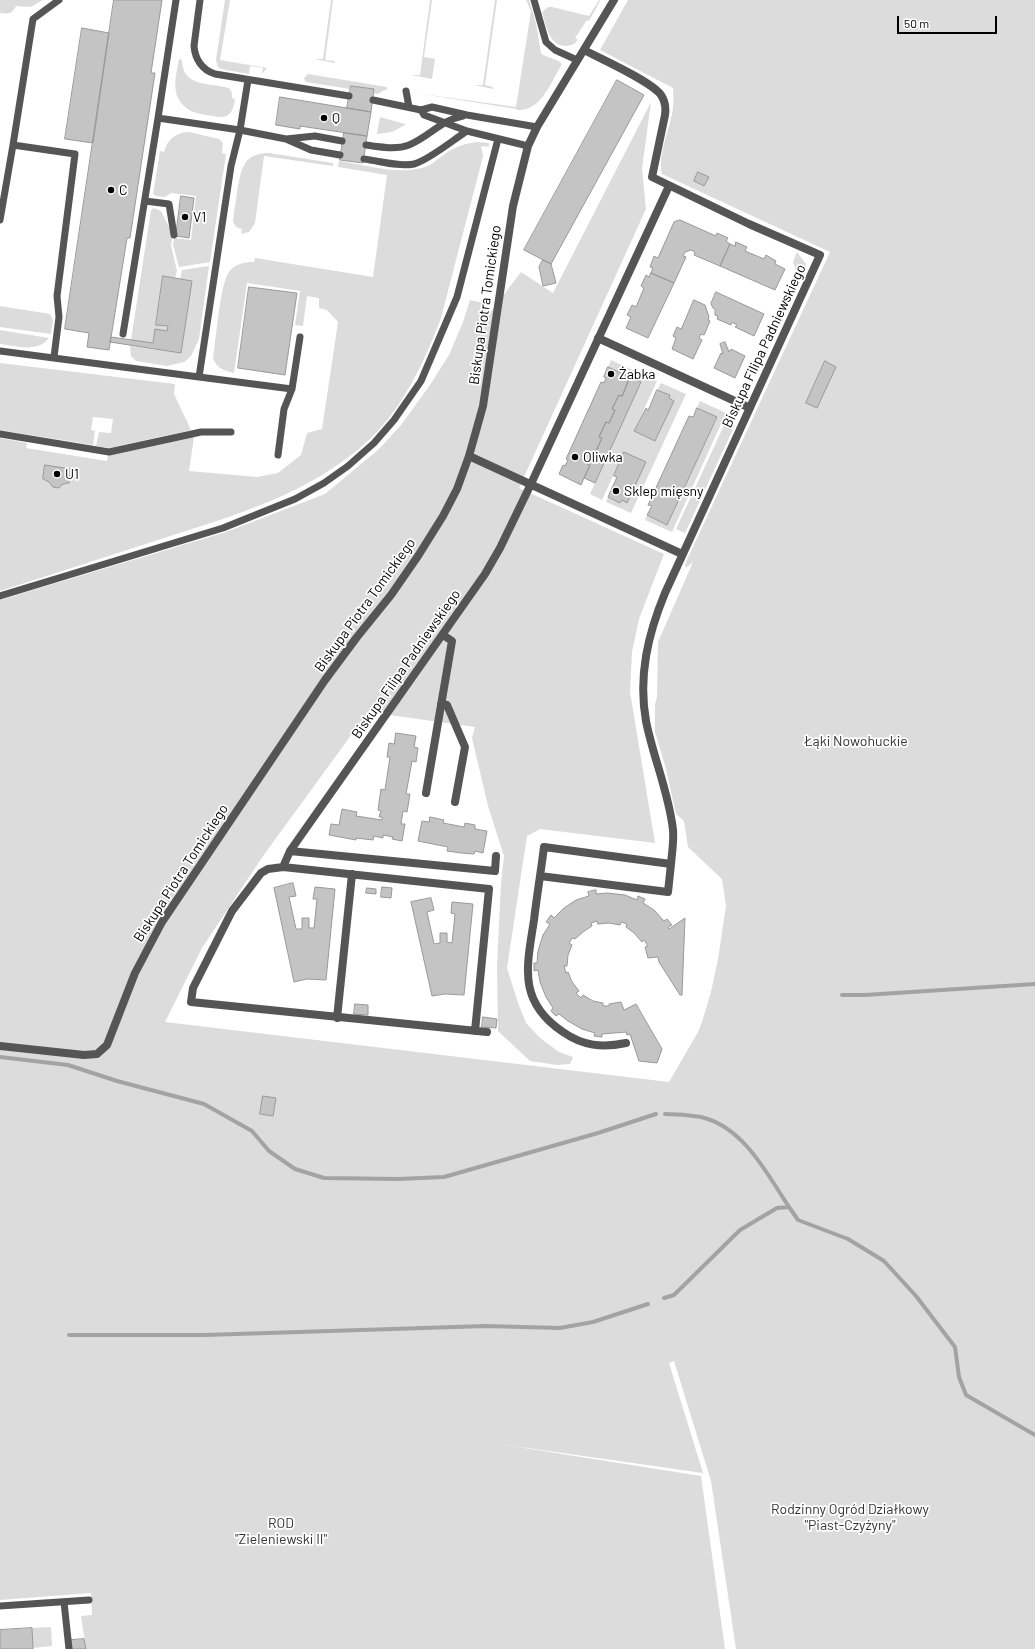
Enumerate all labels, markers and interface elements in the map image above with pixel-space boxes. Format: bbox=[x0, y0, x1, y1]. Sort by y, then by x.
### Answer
scale bar bbox=[899, 8, 999, 34]
text: 50 m bbox=[904, 16, 929, 30]
place label: Q bbox=[332, 110, 340, 126]
marker: Q bbox=[319, 113, 329, 123]
place label: C bbox=[119, 182, 127, 198]
marker: C bbox=[106, 185, 116, 195]
place label: V1 bbox=[193, 209, 206, 225]
marker: V1 bbox=[180, 212, 190, 222]
street label: Biskupa Piotra Tomickiego bbox=[465, 224, 505, 386]
street label: Biskupa Filipa Padniewskiego bbox=[719, 262, 809, 430]
place label: Żabka bbox=[619, 366, 656, 382]
marker: Żabka bbox=[606, 369, 616, 379]
place label: Oliwka bbox=[583, 449, 623, 465]
marker: Oliwka bbox=[570, 452, 580, 462]
place label: U1 bbox=[65, 466, 79, 482]
marker: U1 bbox=[52, 469, 62, 479]
place label: Sklep mięsny bbox=[624, 483, 703, 499]
marker: Sklep mięsny bbox=[611, 486, 621, 496]
street label: Biskupa Piotra Tomickiego bbox=[311, 535, 419, 675]
street label: Biskupa Filipa Padniewskiego bbox=[348, 586, 464, 742]
park label: Łąki Nowohuckie bbox=[804, 733, 908, 749]
street label: Biskupa Piotra Tomickiego bbox=[130, 801, 232, 945]
park label: Rodzinny Ogród Działkowy "Piast-Czyżyny" bbox=[771, 1501, 929, 1534]
park label: ROD "Zieleniewski II" bbox=[235, 1515, 327, 1548]

